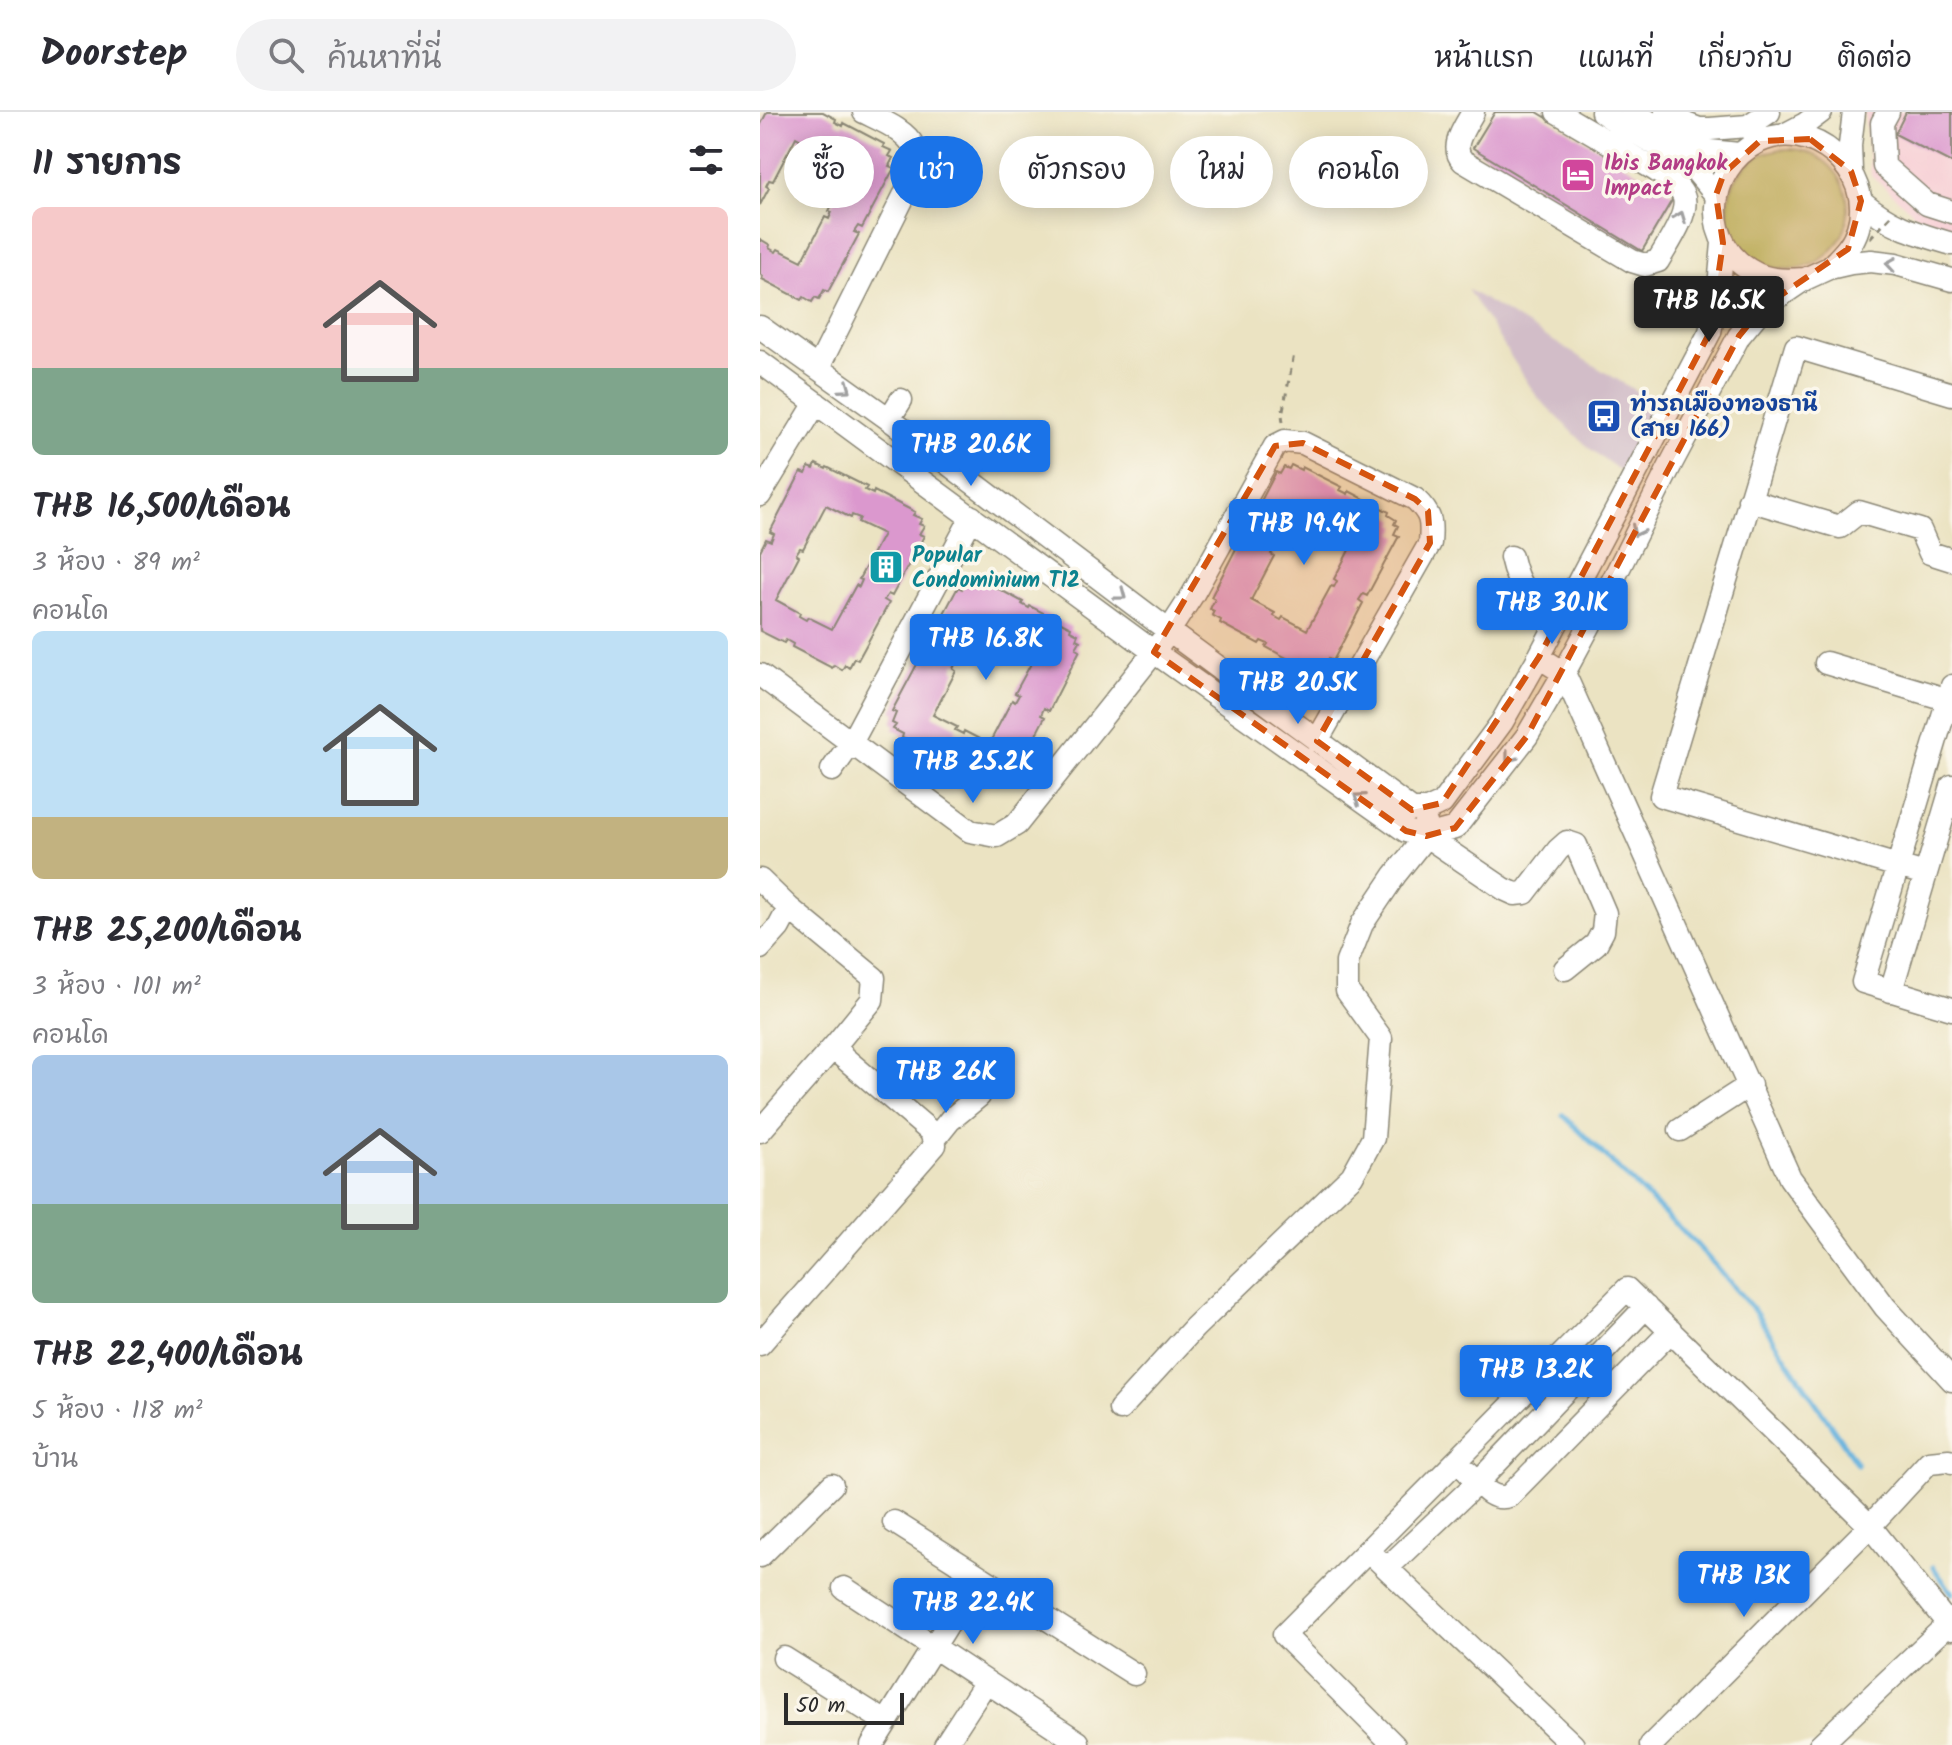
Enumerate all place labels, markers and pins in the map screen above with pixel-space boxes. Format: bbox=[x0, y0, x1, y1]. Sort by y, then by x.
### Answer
place label: Ibis Bangkok Impact bbox=[1604, 147, 1728, 207]
hotel icon: Ibis Bangkok Impact bbox=[1559, 156, 1597, 194]
pin: THB 16.5K bbox=[1617, 276, 1801, 344]
place label: ท่ารถเมืองทองธานี (สาย 166) bbox=[1630, 388, 1818, 448]
bus stop icon: ท่ารถเมืองทองธานี (สาย 166) bbox=[1585, 397, 1623, 435]
pin: THB 20.6K bbox=[879, 420, 1063, 488]
pin: THB 19.4K bbox=[1212, 499, 1396, 567]
place label: Popular Condominium T12 bbox=[912, 539, 1080, 599]
building icon: Popular Condominium T12 bbox=[867, 548, 905, 586]
pin: THB 30.1K bbox=[1460, 578, 1644, 646]
pin: THB 16.8K bbox=[894, 614, 1078, 682]
pin: THB 20.5K bbox=[1206, 658, 1390, 726]
pin: THB 25.2K bbox=[881, 737, 1065, 805]
pin: THB 26K bbox=[872, 1047, 1020, 1115]
pin: THB 13.2K bbox=[1444, 1345, 1628, 1413]
pin: THB 13K bbox=[1670, 1551, 1818, 1619]
pin: THB 22.4K bbox=[881, 1578, 1065, 1646]

